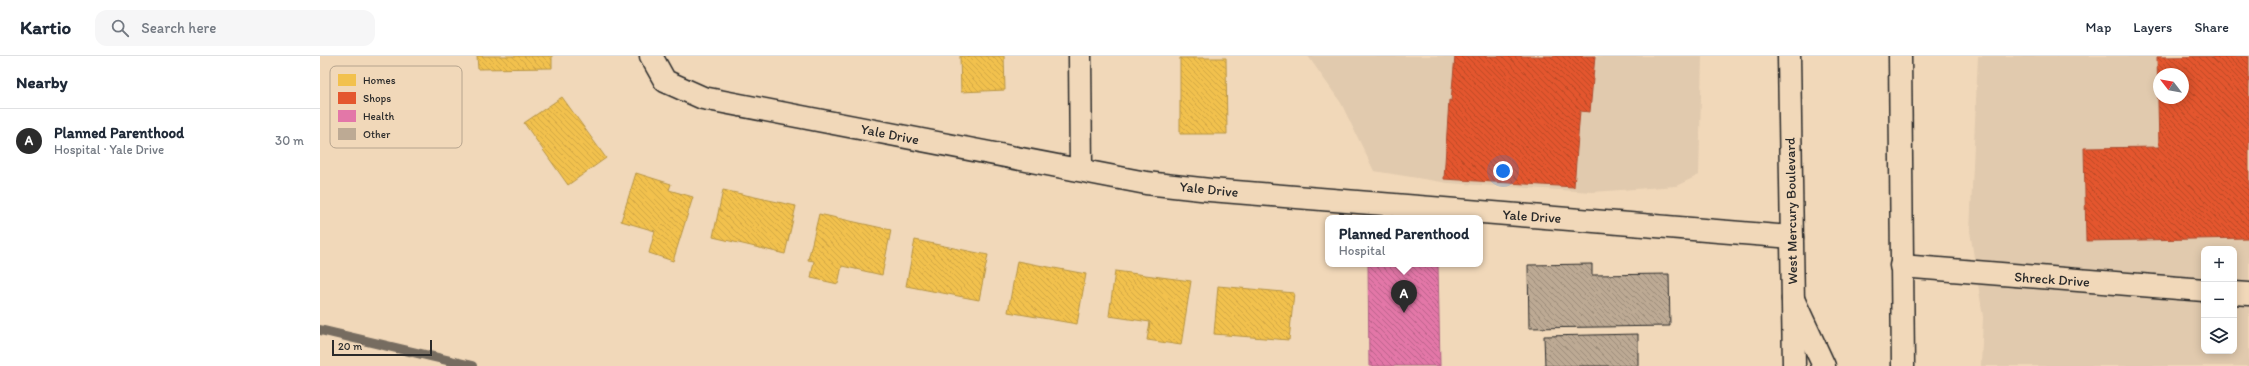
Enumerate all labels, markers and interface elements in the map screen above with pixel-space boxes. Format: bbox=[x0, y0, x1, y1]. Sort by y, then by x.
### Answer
search box bbox=[95, 10, 375, 46]
text: Kartio bbox=[20, 16, 71, 39]
icon: search bbox=[109, 17, 131, 39]
text: Search here bbox=[141, 19, 216, 37]
text: Map bbox=[2086, 19, 2111, 36]
text: Layers bbox=[2133, 19, 2172, 36]
text: Share bbox=[2194, 19, 2229, 36]
legend bbox=[330, 66, 462, 148]
north arrow bbox=[2153, 68, 2189, 104]
text: Nearby bbox=[16, 72, 68, 92]
text: Homes bbox=[363, 74, 396, 87]
text: Shops bbox=[363, 92, 391, 105]
text: Health bbox=[363, 110, 394, 123]
street label: Yale Drive bbox=[859, 121, 921, 149]
text: Planned Parenthood bbox=[54, 124, 184, 142]
text: Other bbox=[363, 128, 391, 141]
text: A bbox=[25, 133, 33, 148]
text: 30 m bbox=[275, 133, 304, 148]
street label: West Mercury Boulevard bbox=[1782, 137, 1801, 285]
text: Hospital · Yale Drive bbox=[54, 142, 164, 157]
your location bbox=[1493, 161, 1513, 181]
street label: Yale Drive bbox=[1179, 178, 1239, 201]
street label: Yale Drive bbox=[1502, 206, 1562, 227]
popup bbox=[1325, 215, 1483, 267]
text: Planned Parenthood bbox=[1339, 225, 1469, 243]
text: Hospital bbox=[1339, 243, 1385, 258]
map controls bbox=[2201, 246, 2237, 354]
button: + bbox=[2201, 246, 2237, 282]
street label: Shreck Drive bbox=[2014, 268, 2091, 291]
pin: A bbox=[1391, 280, 1417, 313]
button: − bbox=[2201, 282, 2237, 318]
button: layers bbox=[2201, 318, 2237, 354]
scale bar bbox=[332, 338, 432, 357]
text: 20 m bbox=[338, 340, 362, 353]

